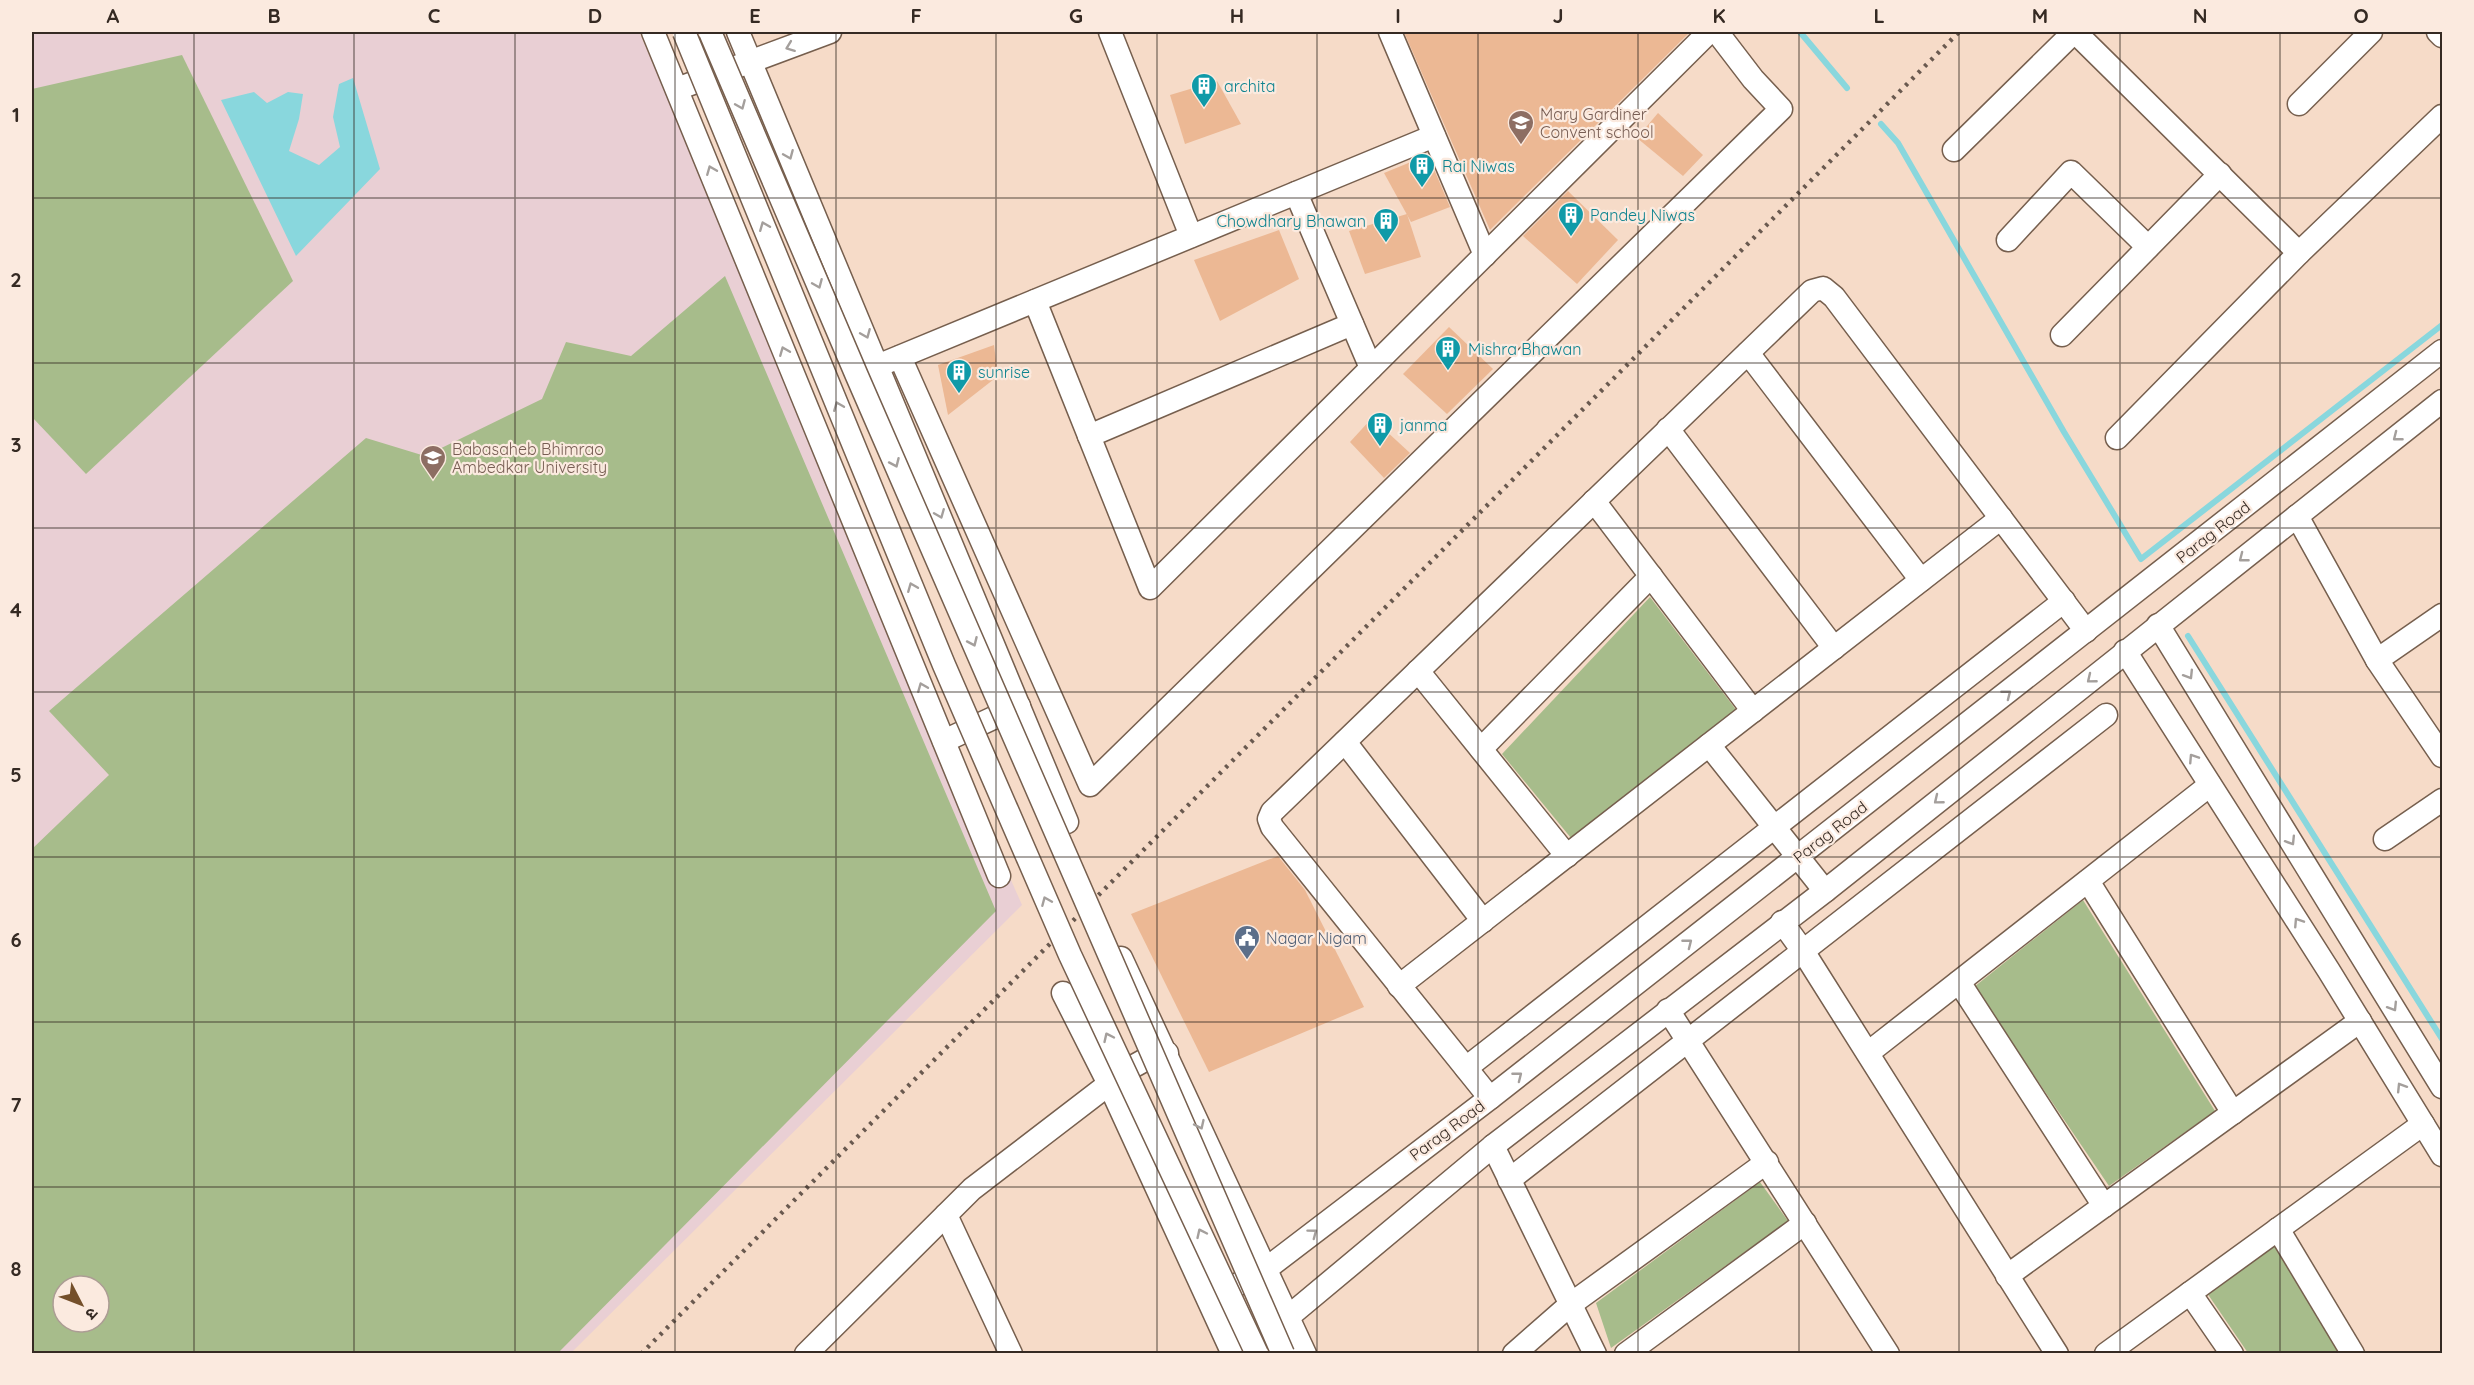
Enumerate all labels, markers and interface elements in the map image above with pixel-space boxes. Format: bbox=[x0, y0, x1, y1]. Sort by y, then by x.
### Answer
text: A bbox=[107, 3, 120, 28]
text: B bbox=[267, 3, 281, 28]
text: C bbox=[428, 3, 441, 28]
text: D bbox=[588, 3, 602, 28]
text: E bbox=[749, 3, 761, 28]
text: F bbox=[910, 3, 922, 28]
text: G bbox=[1069, 3, 1083, 28]
text: H bbox=[1230, 3, 1244, 28]
text: I bbox=[1395, 3, 1401, 28]
text: J bbox=[1552, 3, 1564, 28]
text: K bbox=[1712, 3, 1726, 28]
text: L bbox=[1873, 3, 1885, 28]
text: M bbox=[2032, 3, 2048, 28]
text: N bbox=[2193, 3, 2207, 28]
text: O bbox=[2353, 3, 2369, 28]
one-way arrow bbox=[785, 40, 796, 52]
building icon: archita bbox=[1189, 71, 1219, 109]
place label: archita bbox=[1224, 76, 1275, 96]
one-way arrow bbox=[734, 98, 746, 109]
text: 1 bbox=[12, 102, 20, 127]
place label: Mary Gardiner Convent school bbox=[1540, 104, 1654, 142]
school or university icon: Mary Gardiner Convent school bbox=[1506, 108, 1536, 146]
one-way arrow bbox=[782, 148, 794, 159]
building icon: Rai Niwas bbox=[1407, 151, 1437, 189]
place label: Rai Niwas bbox=[1442, 156, 1515, 176]
one-way arrow bbox=[706, 166, 718, 177]
building icon: Pandey Niwas bbox=[1556, 200, 1586, 238]
place label: Pandey Niwas bbox=[1590, 205, 1695, 225]
building icon: Chowdhary Bhawan bbox=[1371, 206, 1401, 244]
place label: Chowdhary Bhawan bbox=[1217, 211, 1366, 231]
one-way arrow bbox=[759, 221, 771, 232]
text: 2 bbox=[10, 267, 22, 292]
one-way arrow bbox=[811, 278, 823, 289]
one-way arrow bbox=[858, 328, 870, 339]
building icon: Mishra Bhawan bbox=[1433, 334, 1463, 372]
place label: Mishra Bhawan bbox=[1468, 339, 1581, 359]
one-way arrow bbox=[779, 346, 791, 357]
building icon: sunrise bbox=[944, 357, 974, 395]
place label: sunrise bbox=[978, 362, 1030, 382]
one-way arrow bbox=[833, 401, 845, 412]
building icon: janma bbox=[1365, 410, 1395, 448]
place label: janma bbox=[1399, 415, 1448, 435]
one-way arrow bbox=[2392, 429, 2403, 440]
text: 3 bbox=[11, 432, 21, 457]
place label: Babasaheb Bhimrao Ambedkar University bbox=[452, 439, 607, 477]
school or university icon: Babasaheb Bhimrao Ambedkar University bbox=[418, 443, 448, 481]
one-way arrow bbox=[888, 457, 900, 468]
street label: Parag Road bbox=[2172, 497, 2254, 567]
one-way arrow bbox=[933, 508, 945, 519]
one-way arrow bbox=[2239, 550, 2250, 561]
one-way arrow bbox=[907, 582, 919, 593]
text: 4 bbox=[10, 597, 22, 622]
one-way arrow bbox=[965, 636, 977, 647]
one-way arrow bbox=[2181, 669, 2193, 679]
one-way arrow bbox=[2086, 671, 2097, 682]
one-way arrow bbox=[917, 682, 929, 693]
one-way arrow bbox=[2000, 690, 2011, 701]
one-way arrow bbox=[2188, 754, 2200, 764]
text: 5 bbox=[10, 762, 22, 787]
one-way arrow bbox=[1934, 793, 1945, 804]
street label: Parag Road bbox=[1789, 797, 1871, 867]
one-way arrow bbox=[2283, 835, 2295, 845]
one-way arrow bbox=[1042, 896, 1054, 907]
one-way arrow bbox=[2293, 918, 2305, 928]
public building icon: Nagar Nigam bbox=[1232, 923, 1262, 961]
text: 6 bbox=[10, 927, 22, 952]
place label: Nagar Nigam bbox=[1266, 928, 1367, 948]
one-way arrow bbox=[1681, 940, 1692, 951]
one-way arrow bbox=[2386, 1001, 2398, 1011]
one-way arrow bbox=[1104, 1033, 1116, 1044]
one-way arrow bbox=[1511, 1073, 1522, 1084]
one-way arrow bbox=[2396, 1083, 2408, 1093]
text: 7 bbox=[11, 1092, 22, 1117]
street label: Parag Road bbox=[1405, 1095, 1489, 1165]
one-way arrow bbox=[1193, 1118, 1205, 1129]
one-way arrow bbox=[1196, 1228, 1208, 1239]
one-way arrow bbox=[1306, 1229, 1317, 1240]
text: 8 bbox=[11, 1256, 22, 1281]
north arrow bbox=[51, 1274, 111, 1334]
text: उ bbox=[81, 1304, 103, 1325]

